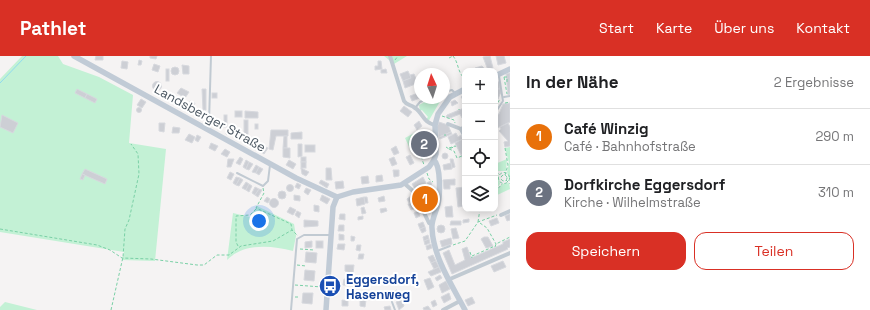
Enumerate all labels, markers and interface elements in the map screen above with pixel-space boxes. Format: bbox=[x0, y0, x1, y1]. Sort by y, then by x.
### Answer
text: Pathlet bbox=[20, 16, 86, 41]
text: Start bbox=[599, 19, 634, 37]
text: Karte bbox=[656, 19, 692, 37]
text: Über uns bbox=[714, 19, 774, 37]
text: Kontakt bbox=[796, 19, 850, 37]
north arrow bbox=[414, 68, 450, 104]
map controls bbox=[462, 68, 498, 212]
button: + bbox=[462, 68, 498, 104]
text: In der Nähe bbox=[526, 71, 618, 93]
text: 2 Ergebnisse bbox=[774, 74, 854, 91]
street label: Landsberger Straße bbox=[151, 80, 269, 156]
button: − bbox=[462, 104, 498, 140]
text: Café Winzig bbox=[564, 119, 649, 138]
text: 1 bbox=[536, 128, 542, 145]
text: 290 m bbox=[815, 128, 854, 145]
pin: 2 bbox=[411, 129, 437, 159]
text: Café · Bahnhofstraße bbox=[564, 138, 696, 155]
button: locate bbox=[462, 140, 498, 176]
text: Dorfkirche Eggersdorf bbox=[564, 175, 725, 194]
button: layers bbox=[462, 176, 498, 212]
pin: 1 bbox=[412, 184, 438, 214]
text: 2 bbox=[535, 184, 543, 201]
text: 310 m bbox=[818, 184, 854, 201]
text: Kirche · Wilhelmstraße bbox=[564, 194, 701, 211]
your location bbox=[249, 211, 269, 231]
button: Speichern bbox=[526, 232, 686, 270]
button: Teilen bbox=[694, 232, 854, 270]
place label: Eggersdorf, Hasenweg bbox=[346, 271, 419, 303]
bus stop icon: Eggersdorf, Hasenweg bbox=[317, 273, 343, 299]

